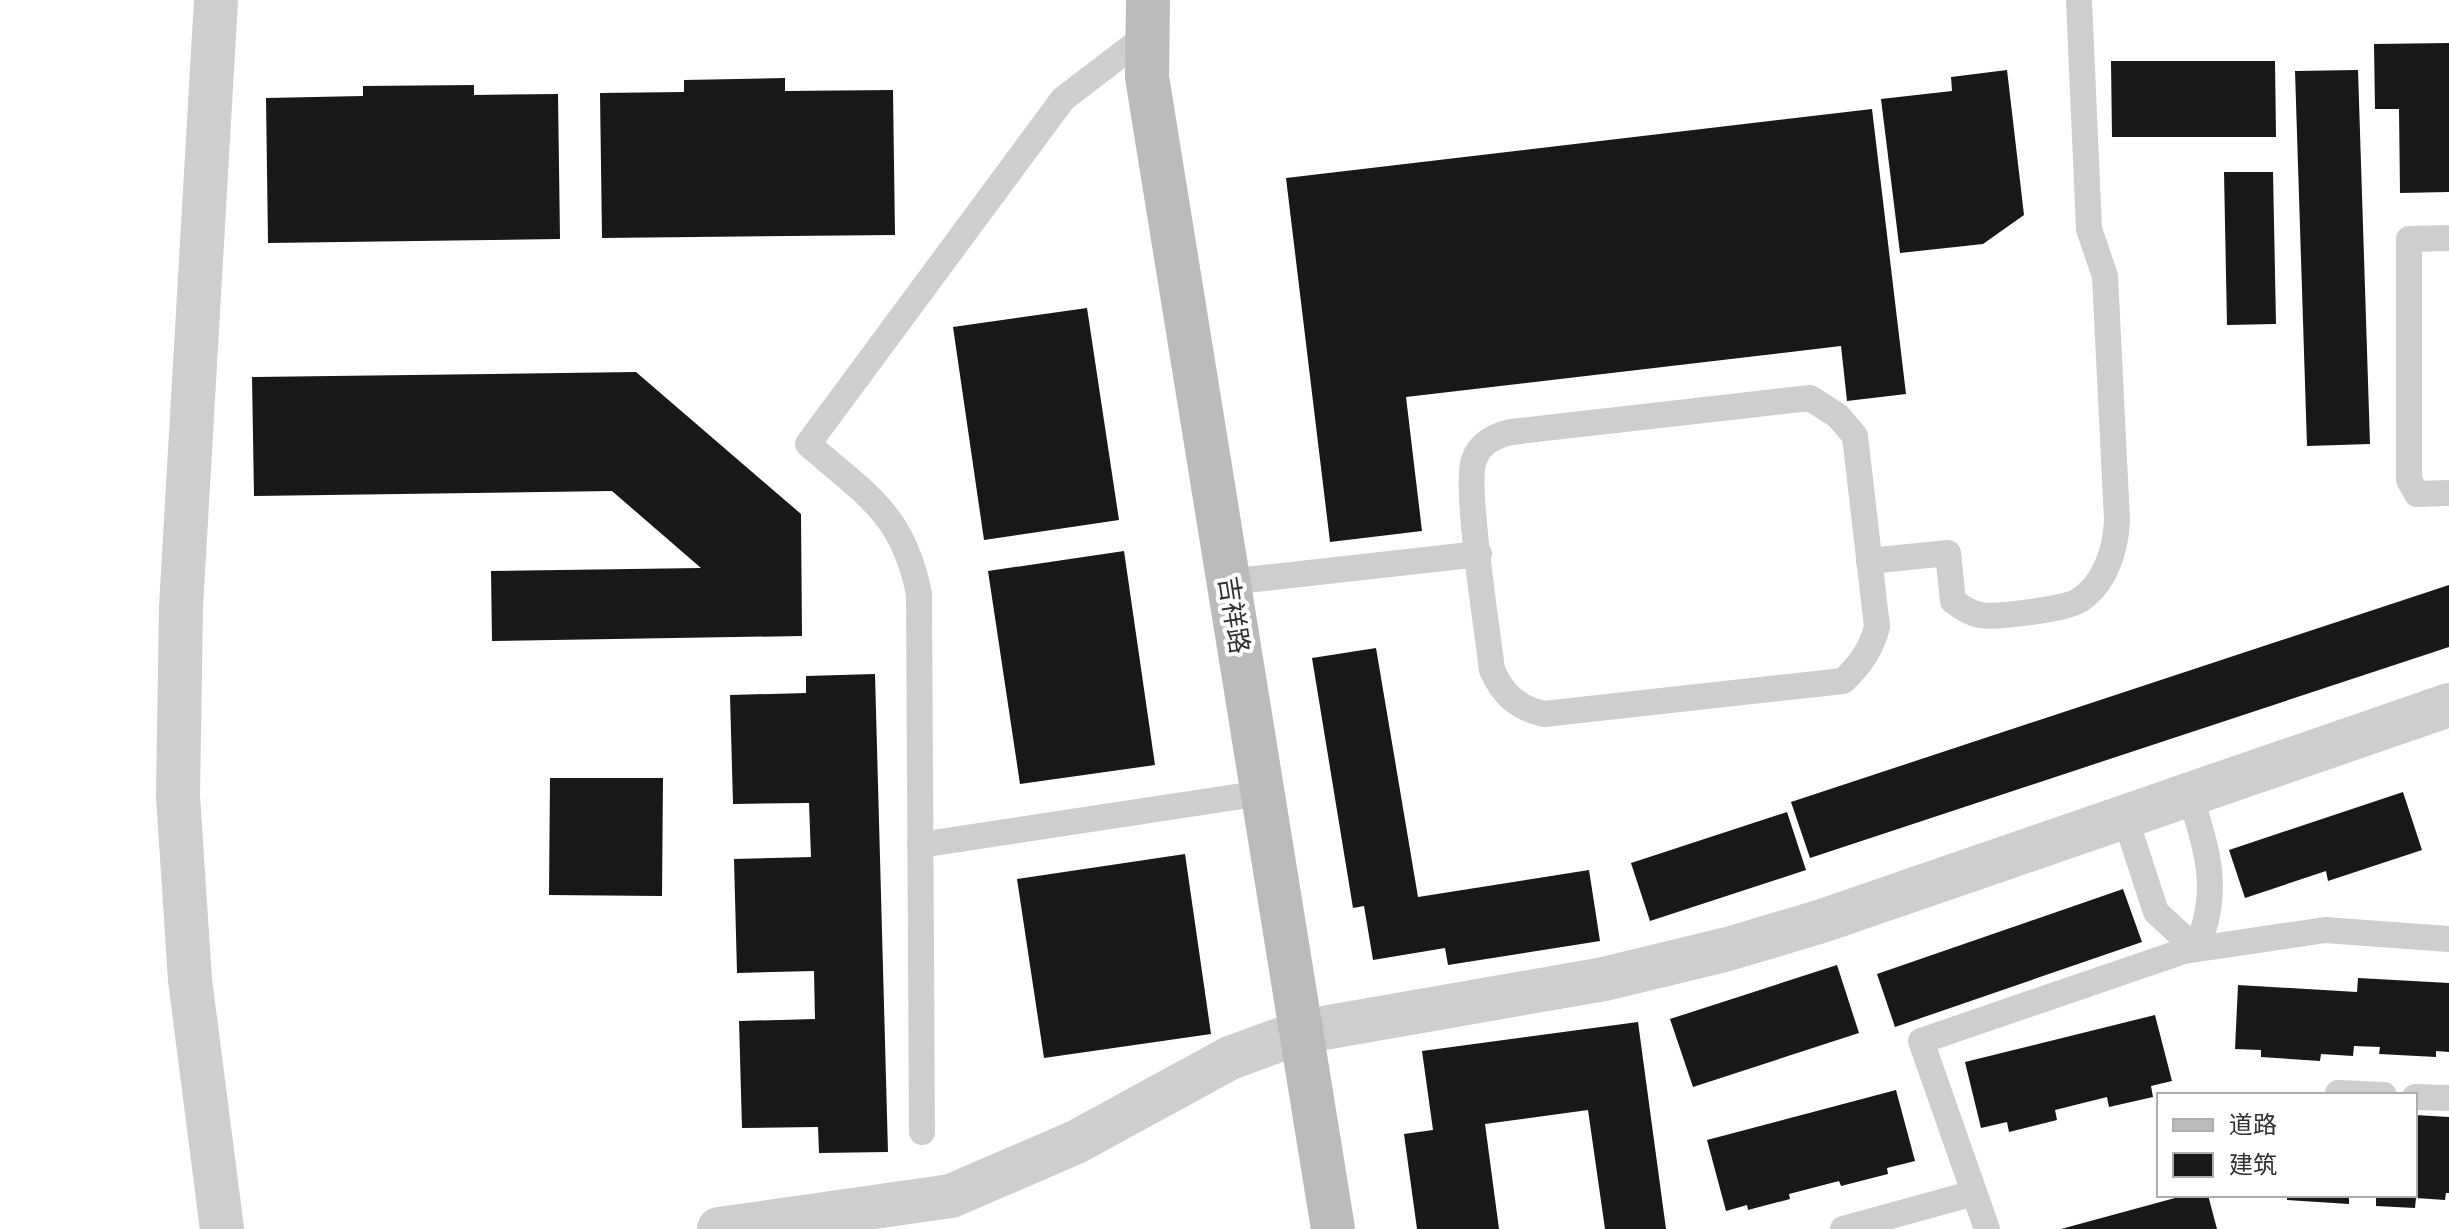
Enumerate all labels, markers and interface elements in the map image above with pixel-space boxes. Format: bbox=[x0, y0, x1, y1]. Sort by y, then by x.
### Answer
street label: 吉祥路 bbox=[1213, 574, 1255, 656]
legend bbox=[2157, 1093, 2417, 1197]
text: 道路 bbox=[2229, 1110, 2277, 1139]
text: 建筑 bbox=[2229, 1150, 2277, 1179]

